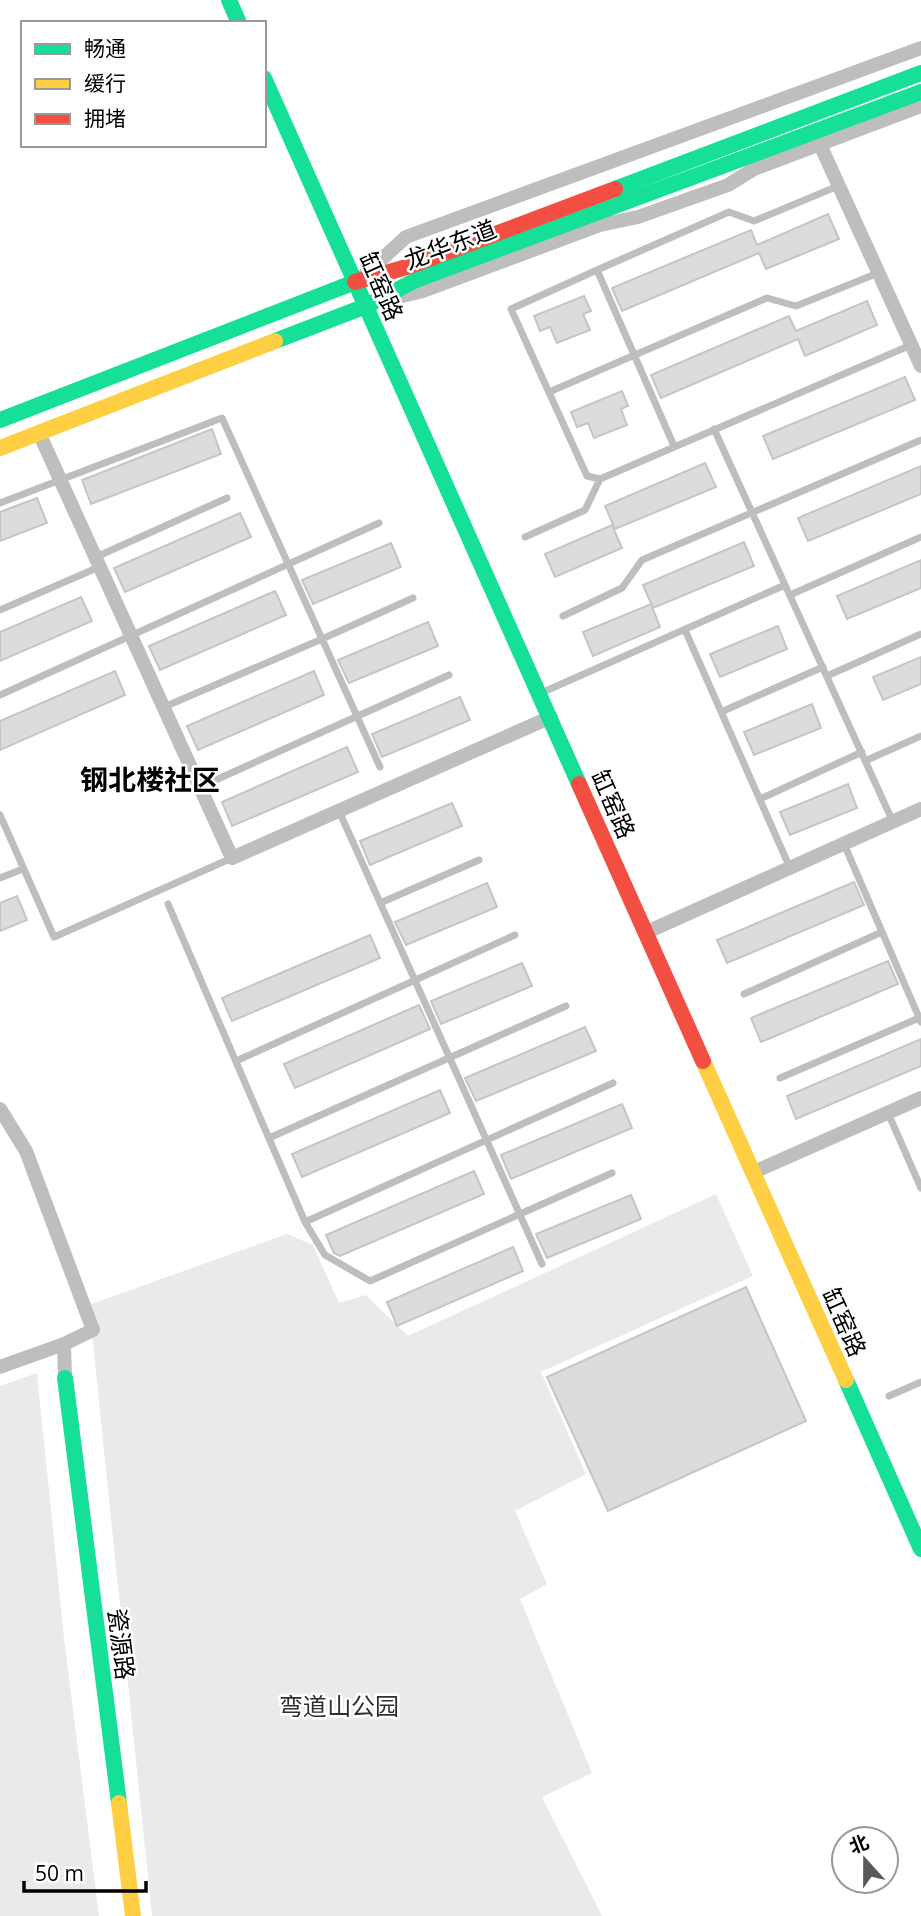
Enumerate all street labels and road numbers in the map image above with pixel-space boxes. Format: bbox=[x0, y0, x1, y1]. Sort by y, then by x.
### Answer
street label: 龙华东道 bbox=[399, 211, 501, 277]
street label: 缸窑路 bbox=[352, 246, 412, 326]
street label: 缸窑路 bbox=[584, 764, 644, 844]
street label: 缸窑路 bbox=[815, 1282, 875, 1362]
street label: 瓷源路 bbox=[101, 1606, 143, 1682]

